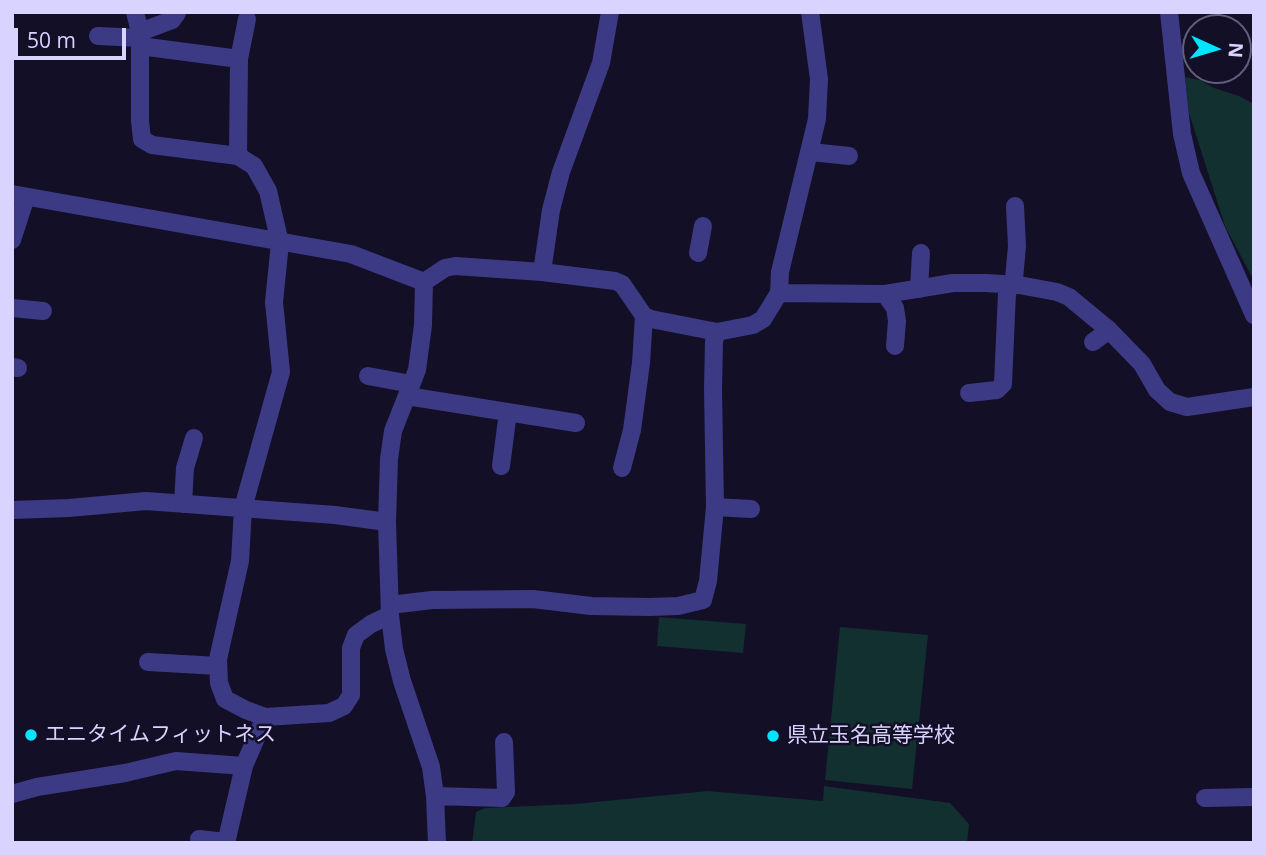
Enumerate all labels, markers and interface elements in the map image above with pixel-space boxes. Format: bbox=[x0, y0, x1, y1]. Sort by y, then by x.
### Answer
scale bar bbox=[18, 14, 130, 58]
north arrow bbox=[1182, 14, 1252, 84]
text: 50 m bbox=[27, 26, 76, 54]
text: N bbox=[1222, 42, 1249, 59]
place label: エニタイムフィットネス bbox=[45, 722, 276, 748]
place label: 県立玉名高等学校 bbox=[787, 723, 955, 749]
marker: エニタイムフィットネス bbox=[23, 727, 39, 743]
marker: 県立玉名高等学校 bbox=[765, 728, 781, 744]

